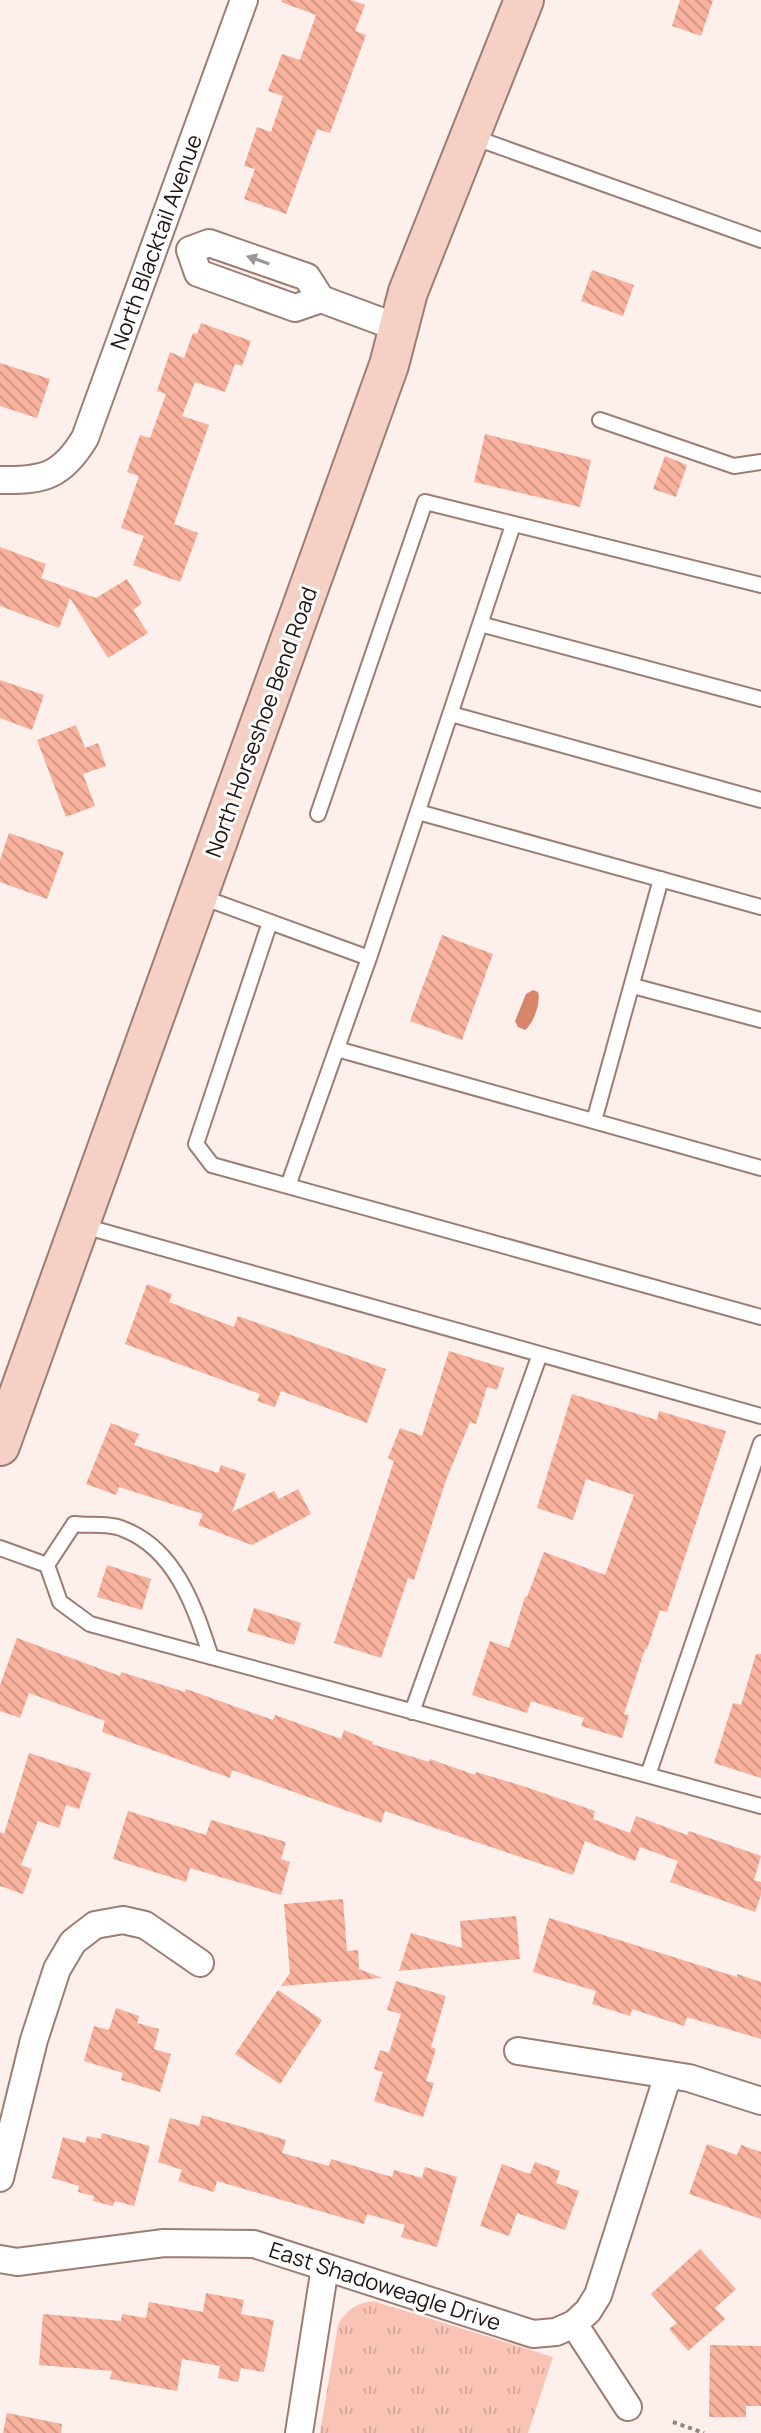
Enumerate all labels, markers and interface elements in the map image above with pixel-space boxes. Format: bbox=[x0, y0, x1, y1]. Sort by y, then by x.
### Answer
street label: North Blacktail Avenue bbox=[103, 130, 209, 354]
one-way arrow bbox=[246, 253, 270, 266]
street label: North Horseshoe Bend Road bbox=[198, 583, 324, 861]
street label: East Shadoweagle Drive bbox=[265, 2234, 505, 2338]

